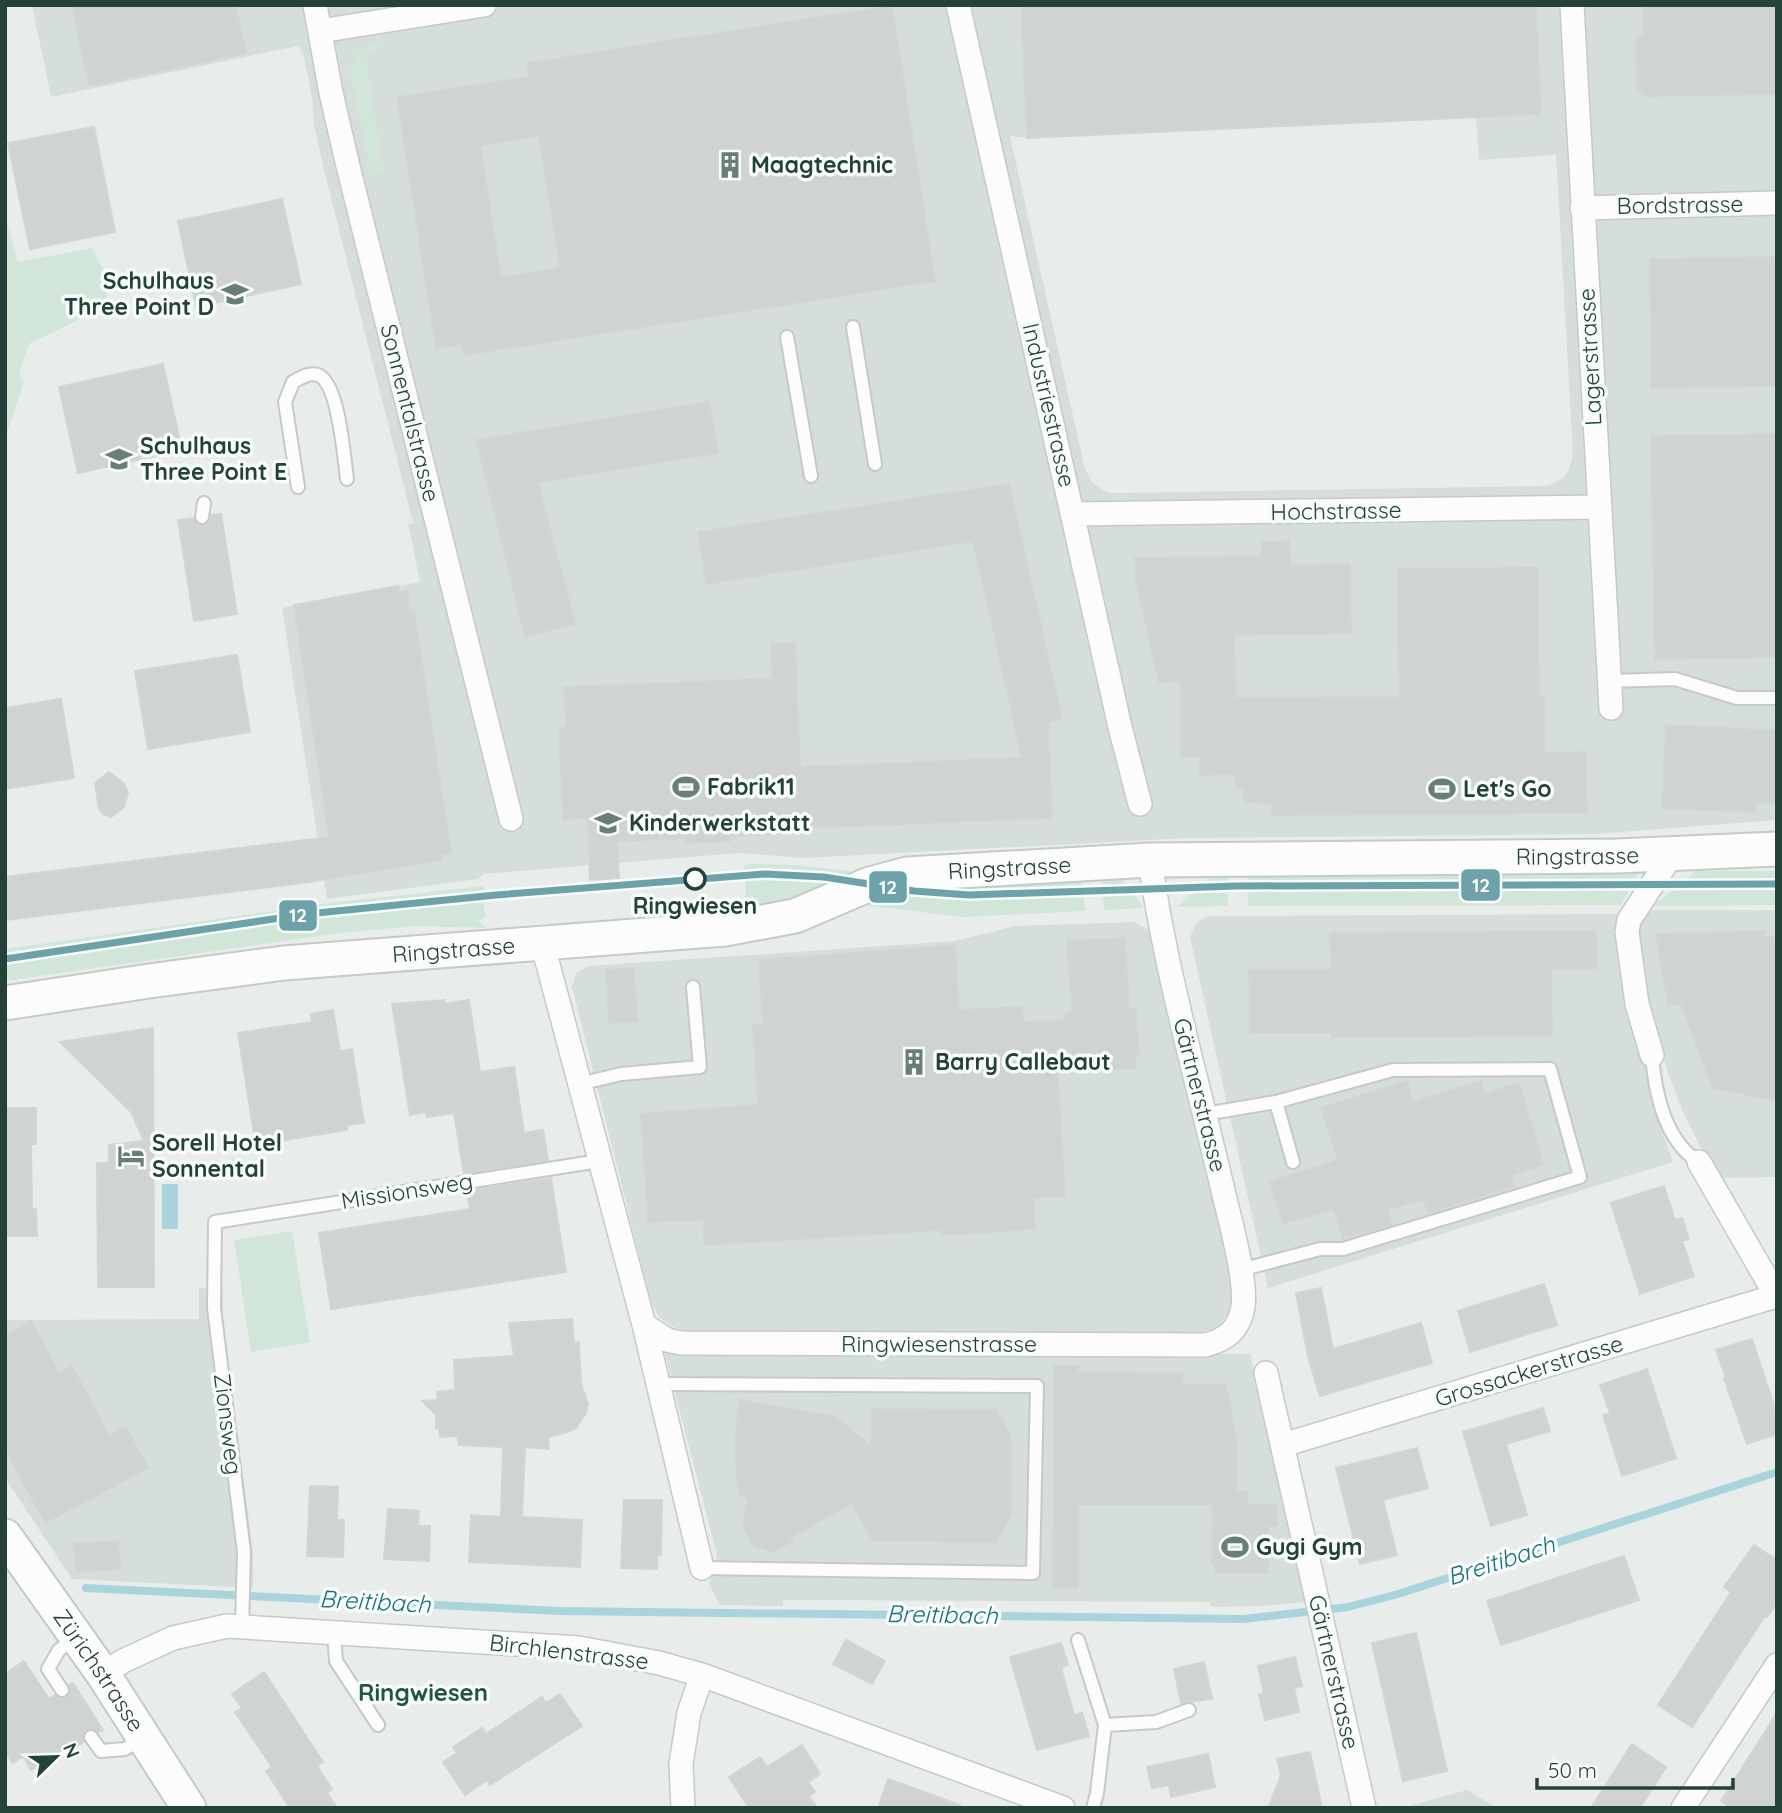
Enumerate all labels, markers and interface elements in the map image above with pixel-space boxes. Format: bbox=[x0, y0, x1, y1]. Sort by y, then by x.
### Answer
building icon: Maagtechnic bbox=[715, 150, 745, 180]
place label: Maagtechnic bbox=[751, 150, 893, 179]
street label: Bordstrasse bbox=[1616, 189, 1744, 220]
place label: Schulhaus Three Point D bbox=[64, 266, 214, 321]
school or university icon: Schulhaus Three Point D bbox=[220, 279, 250, 309]
street label: Lagerstrasse bbox=[1571, 288, 1608, 426]
street label: Industriestrasse bbox=[1017, 320, 1082, 490]
street label: Sonnentalstrasse bbox=[374, 321, 447, 505]
place label: Schulhaus Three Point E bbox=[140, 431, 287, 486]
school or university icon: Schulhaus Three Point E bbox=[104, 444, 134, 474]
street label: Hochstrasse bbox=[1270, 495, 1402, 526]
sports icon: Fabrik11 bbox=[671, 772, 701, 802]
place label: Fabrik11 bbox=[707, 772, 795, 801]
sports icon: Let's Go bbox=[1427, 774, 1457, 804]
place label: Let's Go bbox=[1463, 774, 1552, 803]
school or university icon: Kinderwerkstatt bbox=[593, 808, 623, 838]
place label: Kinderwerkstatt bbox=[629, 808, 810, 837]
street label: Ringstrasse bbox=[1515, 840, 1640, 871]
street label: Ringstrasse bbox=[947, 850, 1072, 886]
marker: Ringwiesen bbox=[684, 868, 706, 890]
line badge: 12 bbox=[1460, 868, 1501, 902]
line badge: 12 bbox=[868, 870, 908, 904]
text: 12 bbox=[1472, 873, 1490, 897]
text: 12 bbox=[879, 875, 897, 899]
place label: Ringwiesen bbox=[633, 891, 757, 920]
line badge: 12 bbox=[278, 899, 318, 932]
text: 12 bbox=[289, 903, 307, 927]
street label: Ringstrasse bbox=[391, 930, 516, 969]
street label: Gärtnerstrasse bbox=[1167, 1015, 1234, 1175]
building icon: Barry Callebaut bbox=[899, 1047, 929, 1077]
place label: Barry Callebaut bbox=[935, 1047, 1111, 1076]
place label: Sorell Hotel Sonnental bbox=[152, 1128, 282, 1183]
hotel icon: Sorell Hotel Sonnental bbox=[116, 1141, 146, 1171]
street label: Missionsweg bbox=[339, 1166, 475, 1215]
street label: Grossackerstrasse bbox=[1431, 1328, 1626, 1413]
street label: Ringwiesenstrasse bbox=[841, 1329, 1037, 1358]
street label: Zionsweg bbox=[208, 1371, 249, 1476]
water label: Breitibach bbox=[1443, 1528, 1559, 1592]
sports icon: Gugi Gym bbox=[1220, 1532, 1250, 1562]
place label: Gugi Gym bbox=[1256, 1532, 1363, 1561]
water label: Breitibach bbox=[319, 1583, 432, 1619]
street label: Gärtnerstrasse bbox=[1303, 1592, 1366, 1752]
water label: Breitibach bbox=[886, 1598, 998, 1630]
street label: Zürichstrasse bbox=[47, 1603, 151, 1737]
street label: Birchlenstrasse bbox=[488, 1627, 650, 1676]
district label: Ringwiesen bbox=[358, 1677, 488, 1707]
north arrow bbox=[21, 1722, 91, 1792]
text: N bbox=[58, 1739, 85, 1761]
scale bar bbox=[1537, 1746, 1733, 1790]
text: 50 m bbox=[1548, 1757, 1597, 1783]

